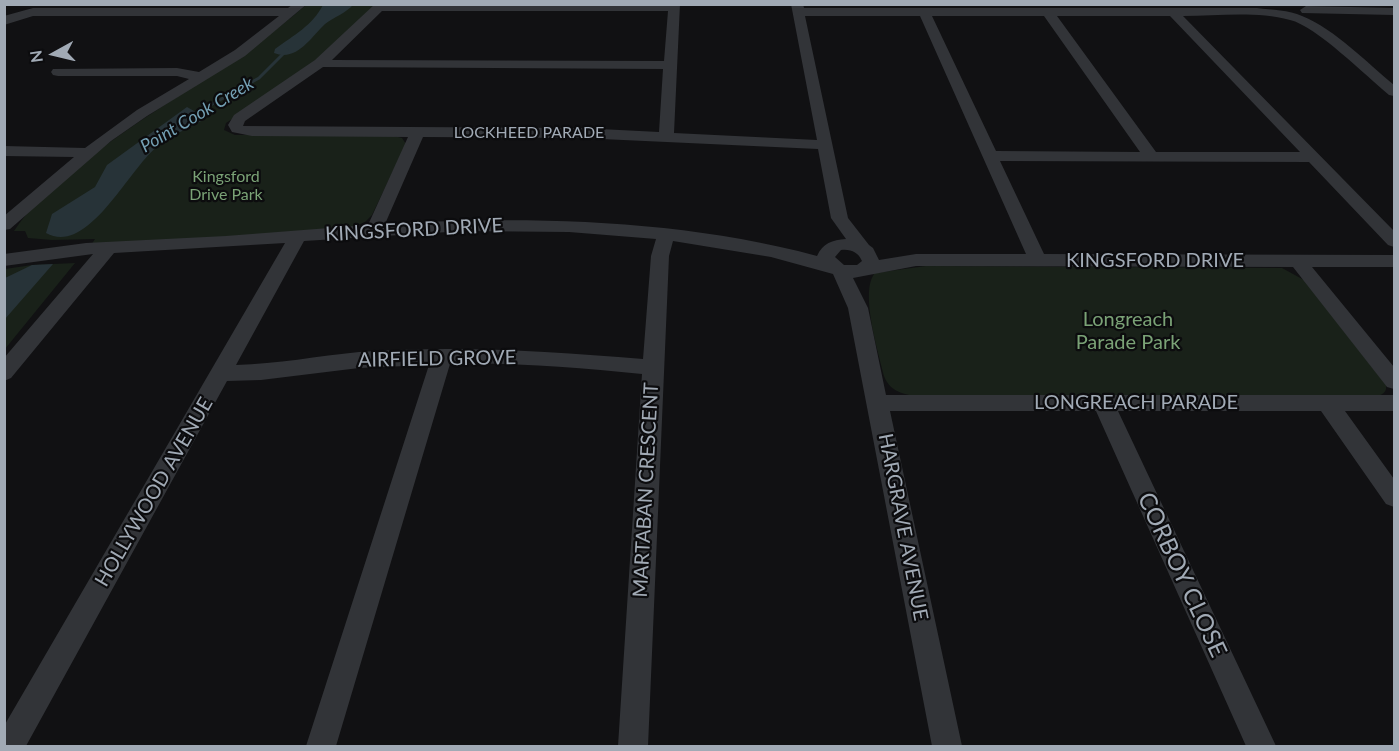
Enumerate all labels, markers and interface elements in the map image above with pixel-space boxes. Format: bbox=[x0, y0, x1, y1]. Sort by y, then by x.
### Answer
north arrow bbox=[24, 24, 84, 84]
text: N bbox=[25, 49, 46, 64]
water label: Point Cook Creek bbox=[136, 73, 258, 157]
street label: LOCKHEED PARADE bbox=[454, 123, 604, 143]
park label: Kingsford Drive Park bbox=[189, 167, 263, 205]
street label: KINGSFORD DRIVE bbox=[324, 213, 504, 247]
street label: KINGSFORD DRIVE bbox=[1066, 249, 1244, 273]
park label: Longreach Parade Park bbox=[1076, 308, 1180, 355]
street label: AIRFIELD GROVE bbox=[358, 346, 516, 372]
street label: MARTABAN CRESCENT bbox=[628, 382, 664, 598]
street label: LONGREACH PARADE bbox=[1034, 391, 1238, 415]
street label: HOLLYWOOD AVENUE bbox=[90, 393, 218, 591]
street label: HARGRAVE AVENUE bbox=[873, 431, 933, 623]
street label: CORBOY CLOSE bbox=[1131, 488, 1233, 662]

